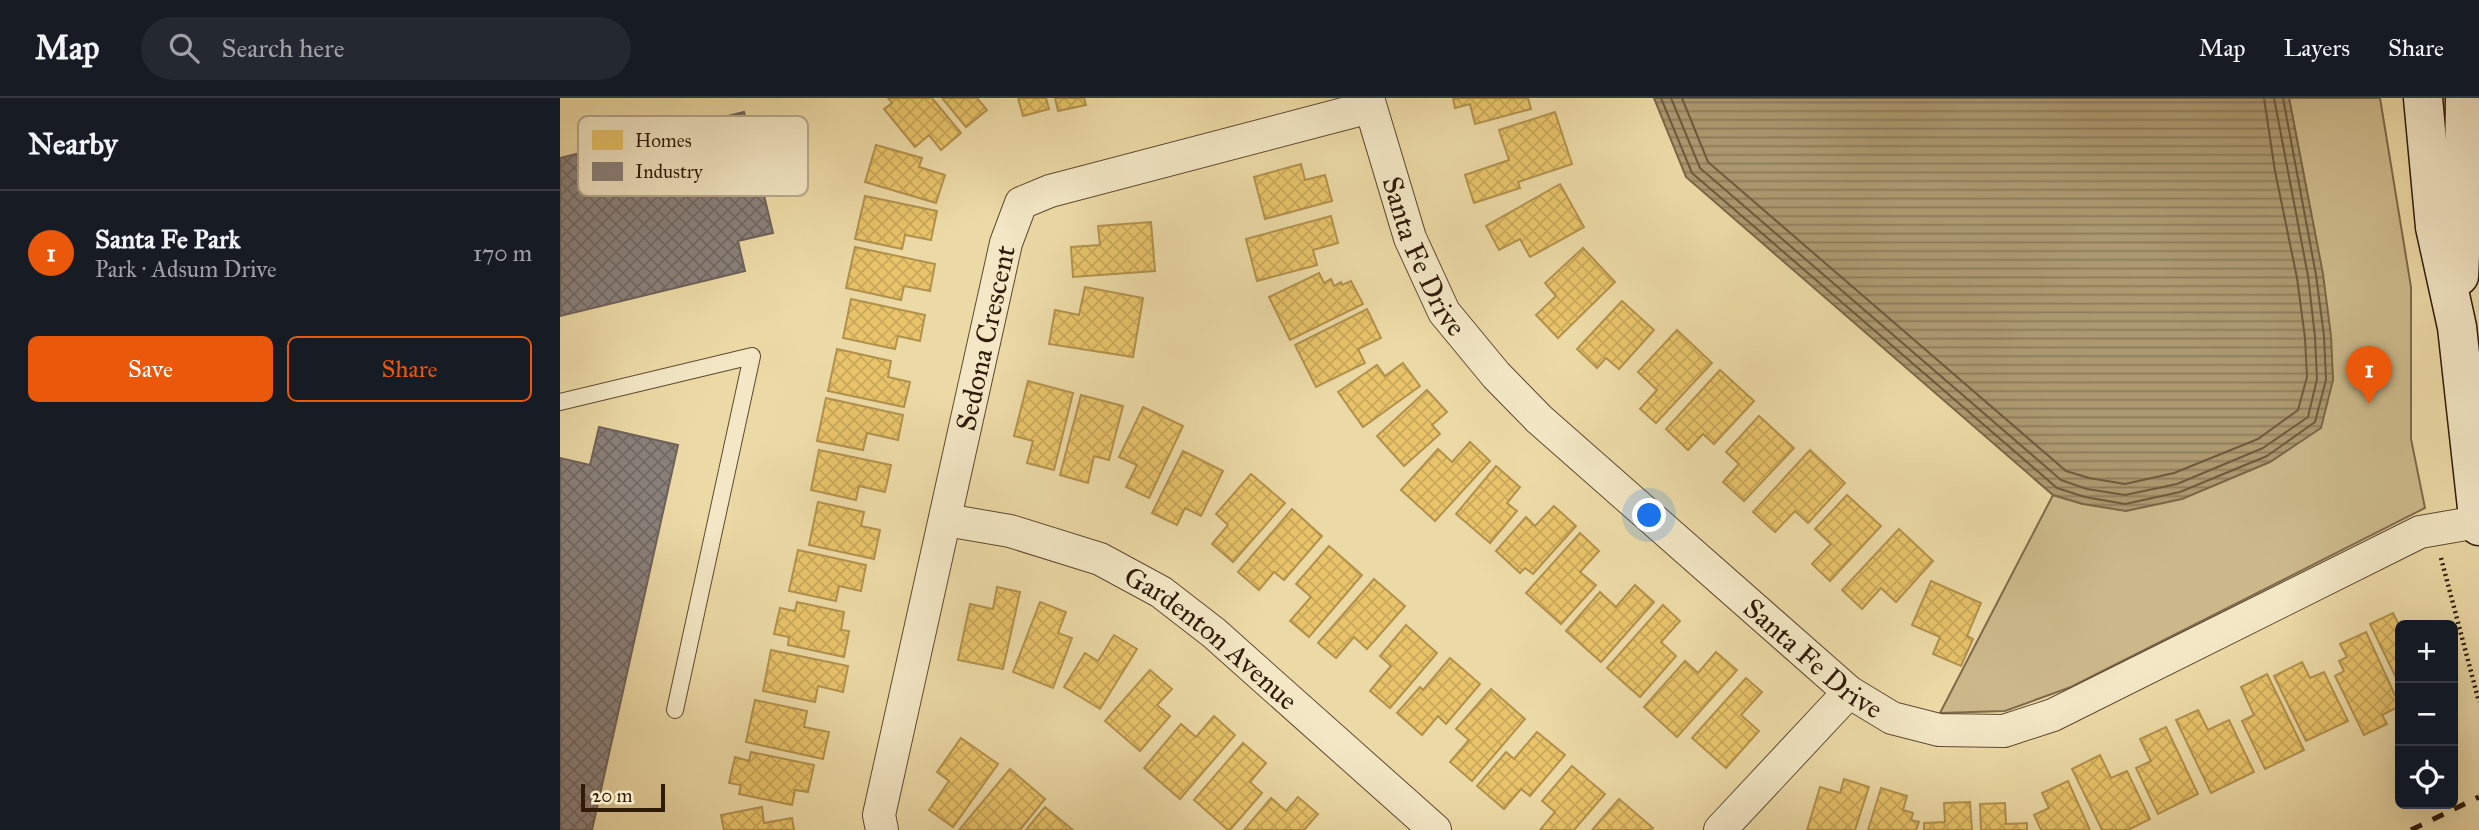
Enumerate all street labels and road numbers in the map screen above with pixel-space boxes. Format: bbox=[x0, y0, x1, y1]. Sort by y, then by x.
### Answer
street label: Santa Fe Drive bbox=[1375, 172, 1474, 343]
street label: Sedona Crescent bbox=[947, 242, 1023, 434]
street label: Gardenton Avenue bbox=[1118, 558, 1305, 717]
street label: Santa Fe Drive bbox=[1737, 590, 1889, 726]

